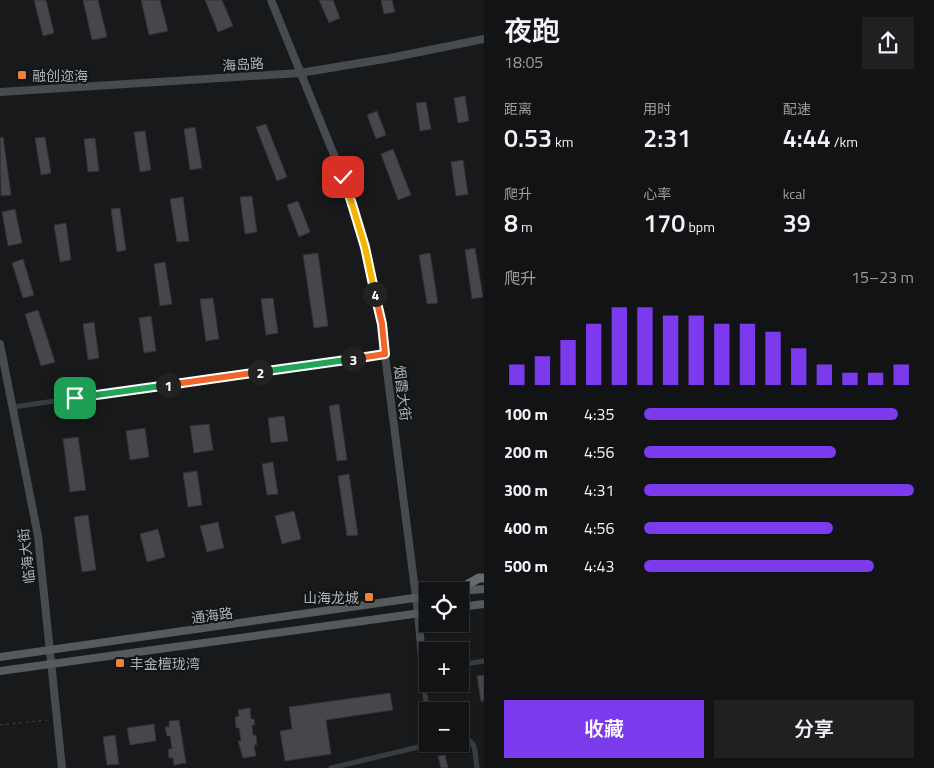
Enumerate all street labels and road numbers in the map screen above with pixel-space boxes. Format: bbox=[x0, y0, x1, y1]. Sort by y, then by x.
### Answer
street label: 海岛路 bbox=[221, 52, 265, 76]
street label: 烟霞大街 bbox=[389, 364, 417, 422]
street label: 临海大街 bbox=[12, 527, 40, 585]
street label: 通海路 bbox=[190, 602, 234, 628]

